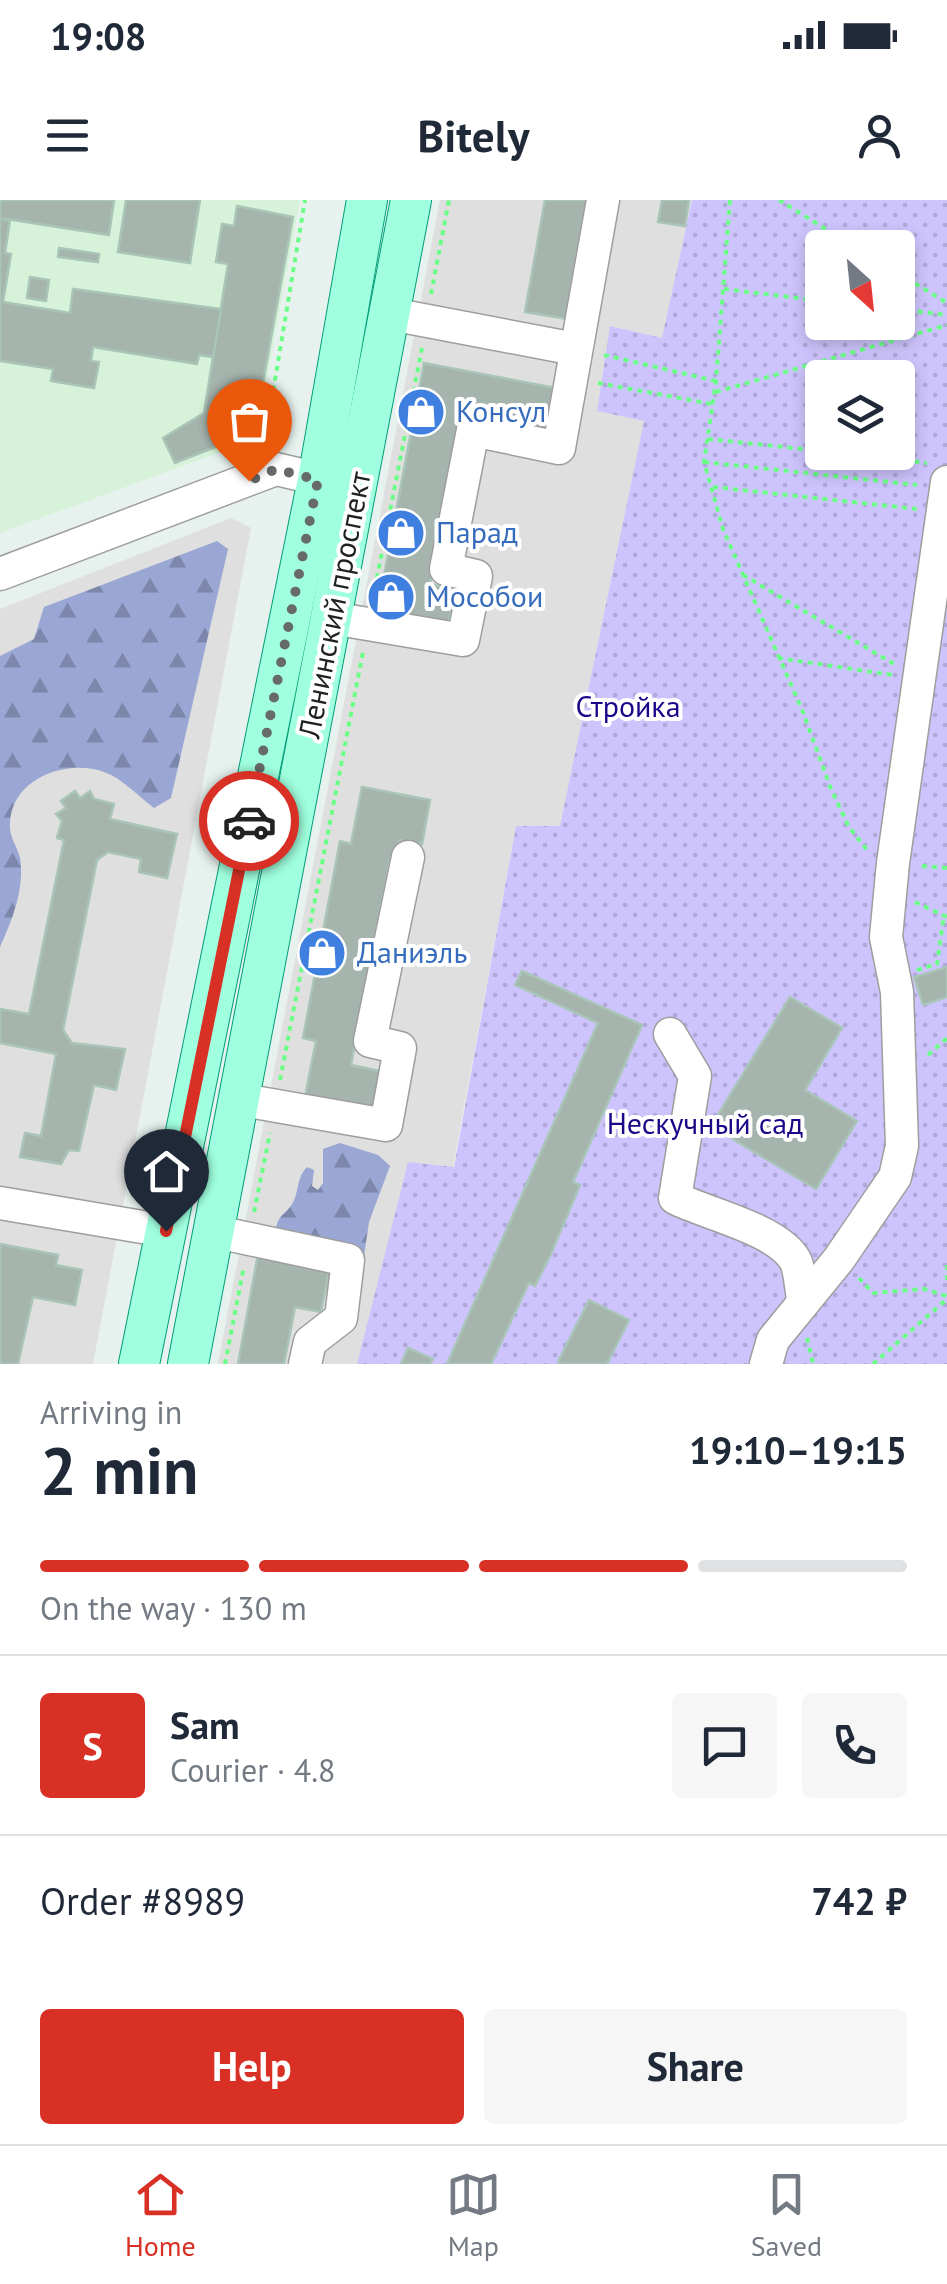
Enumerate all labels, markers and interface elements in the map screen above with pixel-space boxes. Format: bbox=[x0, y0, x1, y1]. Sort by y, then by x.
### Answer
text: 19:08 bbox=[50, 11, 146, 60]
text: Bitely bbox=[418, 106, 529, 164]
icon: menu bbox=[40, 108, 95, 163]
icon: person bbox=[852, 108, 907, 163]
north arrow bbox=[805, 230, 915, 340]
map controls bbox=[805, 230, 915, 470]
button: layers bbox=[805, 360, 915, 470]
pin bbox=[207, 379, 292, 482]
shop icon: Консул bbox=[395, 386, 447, 438]
place label: Консул bbox=[456, 391, 546, 430]
icon: bag bbox=[222, 394, 277, 449]
street label: Ленинский проспект bbox=[288, 468, 379, 742]
shop icon: Парад bbox=[375, 507, 427, 559]
place label: Парад bbox=[436, 512, 518, 551]
shop icon: Мособои bbox=[365, 571, 417, 623]
place label: Мособои bbox=[426, 576, 543, 615]
park label: Стройка bbox=[575, 686, 681, 725]
courier bbox=[199, 771, 299, 871]
icon: car bbox=[222, 794, 277, 849]
shop icon: Даниэль bbox=[296, 927, 348, 979]
place label: Даниэль bbox=[357, 932, 467, 971]
park label: Нескучный сад bbox=[607, 1103, 803, 1142]
pin bbox=[124, 1129, 209, 1232]
icon: home bbox=[139, 1144, 194, 1199]
text: Arriving in bbox=[40, 1391, 182, 1433]
text: 19:10–19:15 bbox=[689, 1425, 907, 1474]
text: 2 min bbox=[40, 1428, 199, 1512]
text: On the way · 130 m bbox=[40, 1587, 307, 1629]
button: chat bbox=[672, 1693, 777, 1798]
button: phone bbox=[802, 1693, 907, 1798]
text: Sam bbox=[170, 1700, 240, 1749]
text: S bbox=[82, 1721, 103, 1770]
text: Courier · 4.8 bbox=[170, 1749, 336, 1791]
text: Order #8989 bbox=[40, 1876, 245, 1925]
text: 742 ₽ bbox=[811, 1876, 907, 1925]
button: Help bbox=[40, 2009, 464, 2124]
button: Share bbox=[484, 2009, 907, 2124]
tab: Home bbox=[125, 2167, 196, 2264]
tab: Map bbox=[446, 2167, 501, 2264]
tab: Saved bbox=[751, 2167, 822, 2264]

